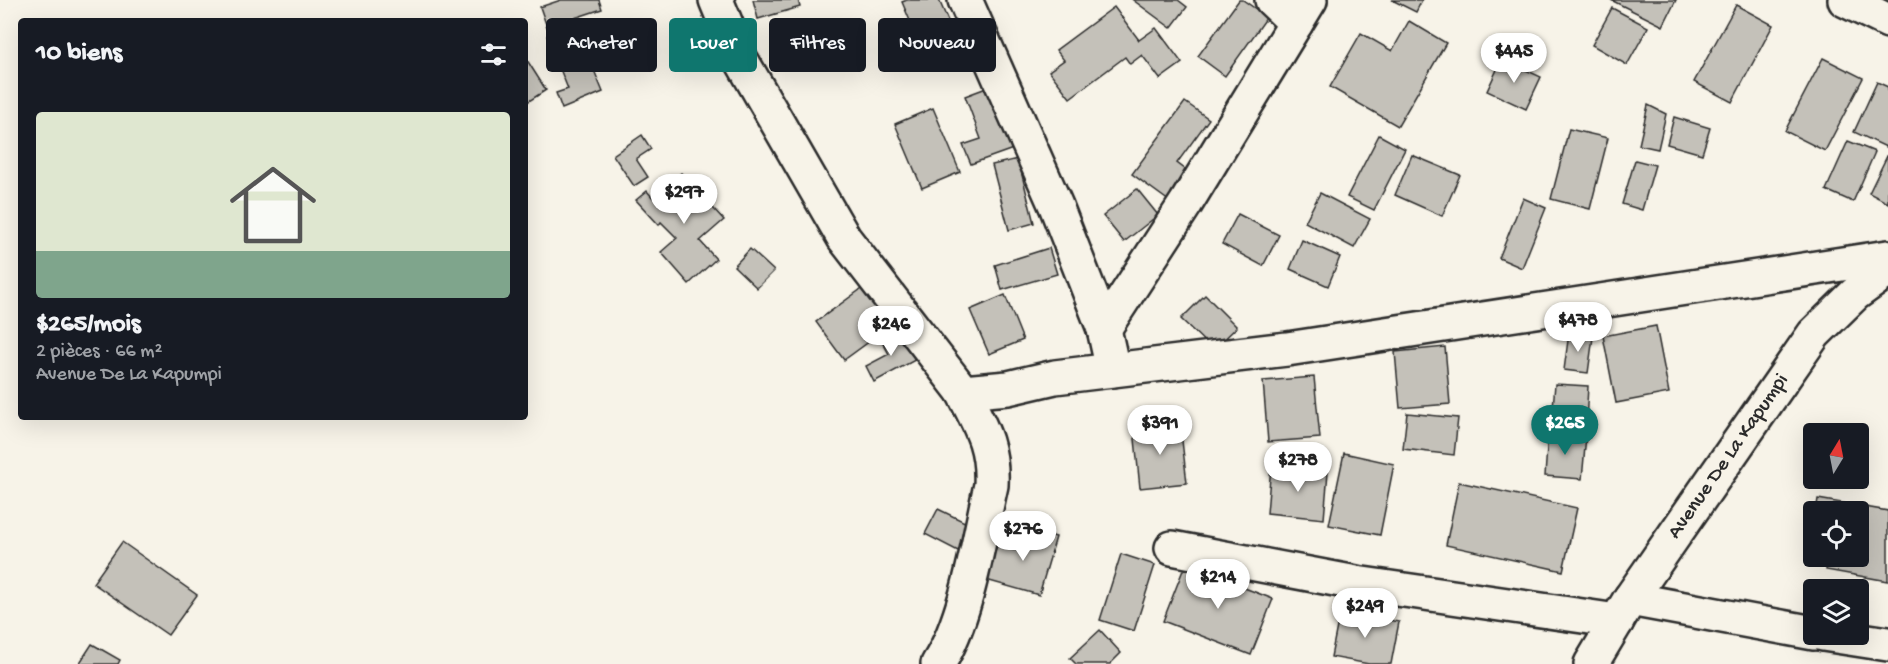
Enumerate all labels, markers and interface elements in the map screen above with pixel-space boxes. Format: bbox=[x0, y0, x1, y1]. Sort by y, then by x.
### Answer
chip: Acheter bbox=[546, 18, 657, 72]
chip: Louer bbox=[669, 18, 757, 72]
chip: Filtres bbox=[769, 18, 866, 72]
chip: Nouveau bbox=[878, 18, 996, 72]
pin: $445 bbox=[1478, 33, 1550, 84]
icon: filters bbox=[477, 38, 510, 71]
text: 10 biens bbox=[36, 39, 122, 70]
text: $445 bbox=[1495, 41, 1533, 64]
icon: home bbox=[219, 151, 327, 259]
pin: $297 bbox=[648, 174, 720, 225]
text: $297 bbox=[664, 182, 704, 205]
pin: $478 bbox=[1542, 302, 1614, 353]
pin: $246 bbox=[855, 306, 927, 357]
text: $265/mois bbox=[36, 310, 141, 341]
text: $478 bbox=[1558, 310, 1598, 333]
text: $246 bbox=[872, 314, 910, 337]
text: 2 pièces · 66 m² bbox=[36, 341, 162, 364]
text: Avenue De La Kapumpi bbox=[36, 364, 222, 387]
street label: Avenue De La Kapumpi bbox=[1663, 369, 1795, 544]
pin: $391 bbox=[1124, 405, 1196, 456]
pin: $265 bbox=[1529, 405, 1601, 456]
text: $391 bbox=[1141, 413, 1179, 436]
text: $265 bbox=[1545, 413, 1585, 436]
north arrow bbox=[1803, 423, 1869, 489]
map controls bbox=[1803, 423, 1869, 645]
pin: $278 bbox=[1262, 442, 1334, 493]
text: $278 bbox=[1278, 450, 1318, 473]
button: locate bbox=[1803, 501, 1869, 567]
pin: $276 bbox=[987, 511, 1059, 562]
text: $276 bbox=[1003, 519, 1043, 542]
pin: $214 bbox=[1182, 559, 1254, 610]
text: $214 bbox=[1200, 567, 1236, 590]
button: layers bbox=[1803, 579, 1869, 645]
pin: $249 bbox=[1329, 588, 1401, 639]
text: $249 bbox=[1346, 596, 1384, 619]

